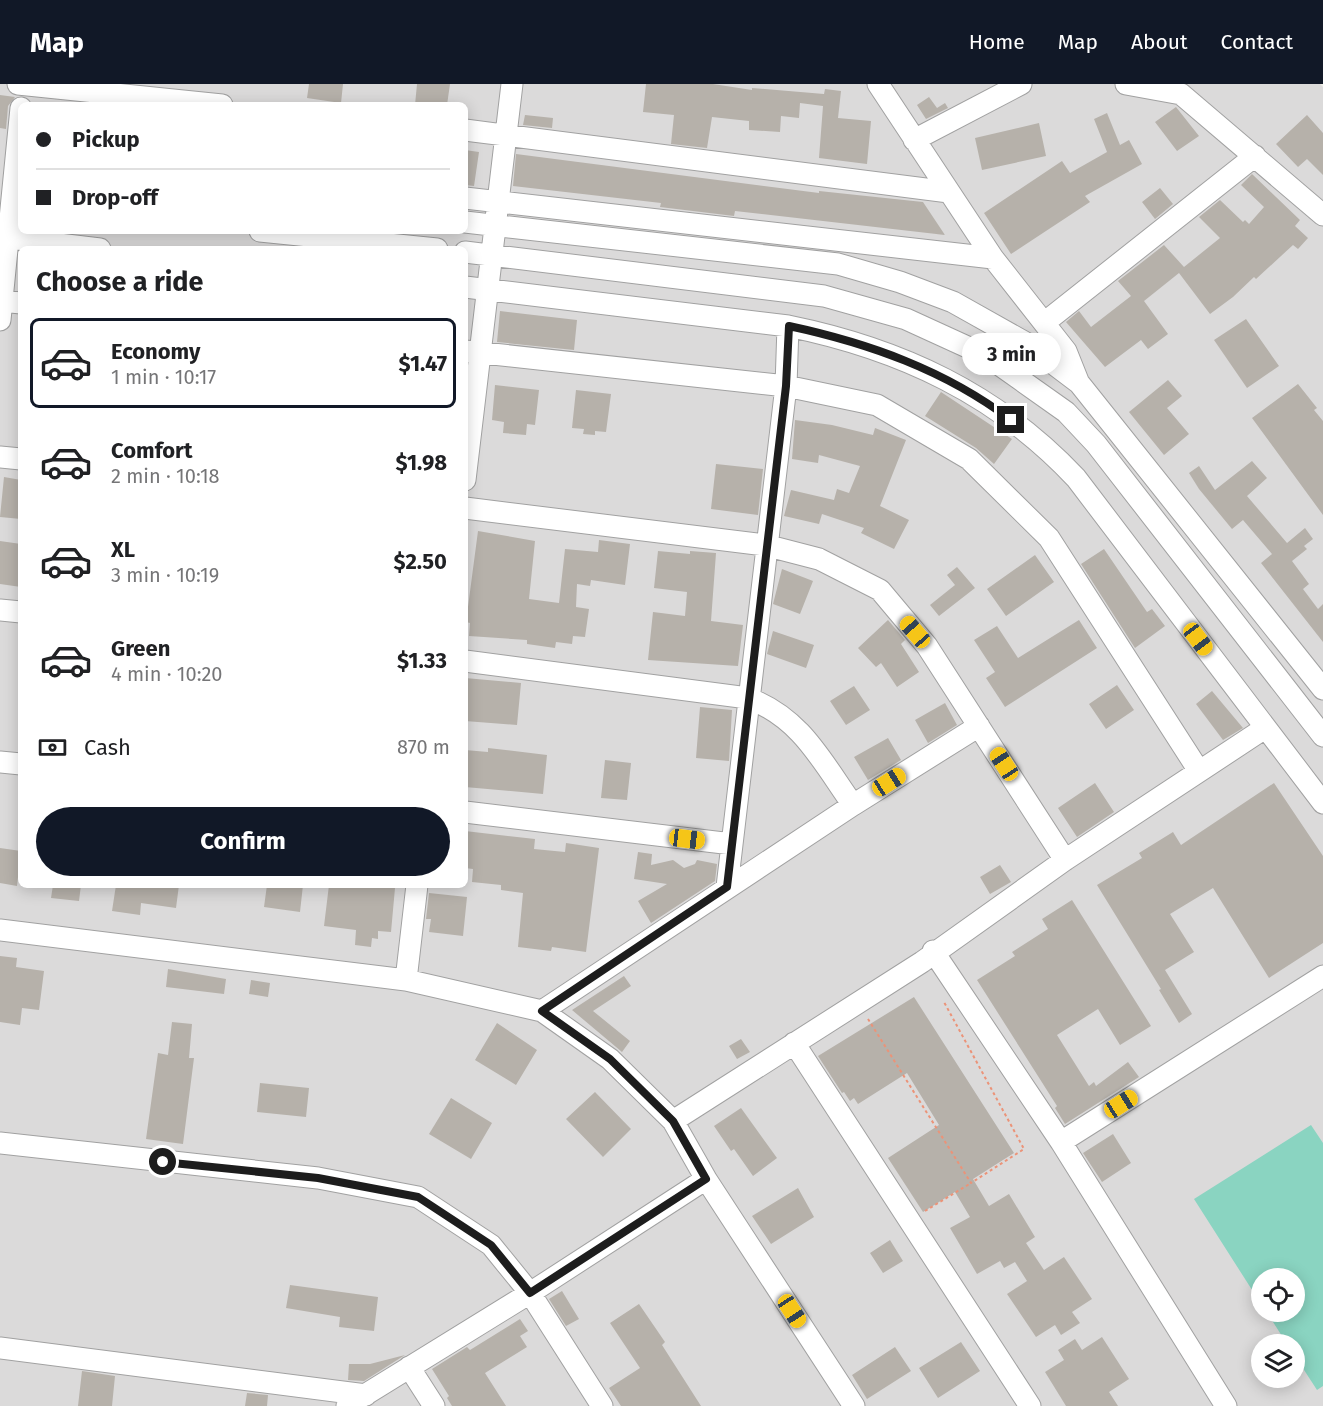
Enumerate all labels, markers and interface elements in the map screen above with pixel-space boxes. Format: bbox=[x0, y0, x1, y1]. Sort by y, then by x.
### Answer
text: Map bbox=[30, 26, 84, 59]
text: Home bbox=[969, 29, 1025, 55]
text: Map bbox=[1058, 29, 1098, 55]
text: About bbox=[1131, 29, 1188, 55]
text: Contact bbox=[1221, 29, 1293, 55]
text: Pickup bbox=[72, 126, 140, 153]
text: Drop-off bbox=[72, 184, 158, 211]
text: Choose a ride bbox=[36, 266, 203, 298]
callout: 3 min bbox=[962, 333, 1060, 375]
icon: car bbox=[39, 336, 93, 390]
text: Economy bbox=[111, 338, 200, 365]
text: 3 min bbox=[987, 342, 1036, 366]
text: $1.47 bbox=[399, 350, 447, 377]
text: 1 min · 10:17 bbox=[111, 365, 216, 389]
route end bbox=[997, 406, 1024, 433]
icon: car bbox=[39, 435, 93, 489]
text: Comfort bbox=[111, 437, 192, 464]
text: $1.98 bbox=[396, 449, 447, 476]
text: 2 min · 10:18 bbox=[111, 464, 220, 488]
icon: car bbox=[39, 534, 93, 588]
text: XL bbox=[111, 536, 135, 563]
text: $2.50 bbox=[394, 548, 447, 575]
text: 3 min · 10:19 bbox=[111, 563, 219, 587]
car bbox=[896, 613, 934, 651]
car bbox=[1180, 619, 1216, 659]
icon: car bbox=[39, 633, 93, 687]
text: Green bbox=[111, 635, 170, 662]
text: $1.33 bbox=[397, 647, 447, 674]
text: 4 min · 10:20 bbox=[111, 662, 223, 686]
icon: cash bbox=[36, 731, 69, 764]
text: Cash bbox=[84, 734, 131, 761]
text: 870 m bbox=[397, 735, 450, 759]
car bbox=[987, 744, 1021, 784]
car bbox=[869, 765, 909, 799]
button: Confirm bbox=[36, 807, 450, 876]
car bbox=[668, 828, 706, 850]
car bbox=[1101, 1087, 1141, 1121]
route start bbox=[149, 1148, 176, 1175]
map controls bbox=[1251, 1268, 1305, 1388]
button: locate bbox=[1251, 1268, 1305, 1322]
car bbox=[775, 1291, 809, 1331]
button: layers bbox=[1251, 1334, 1305, 1388]

